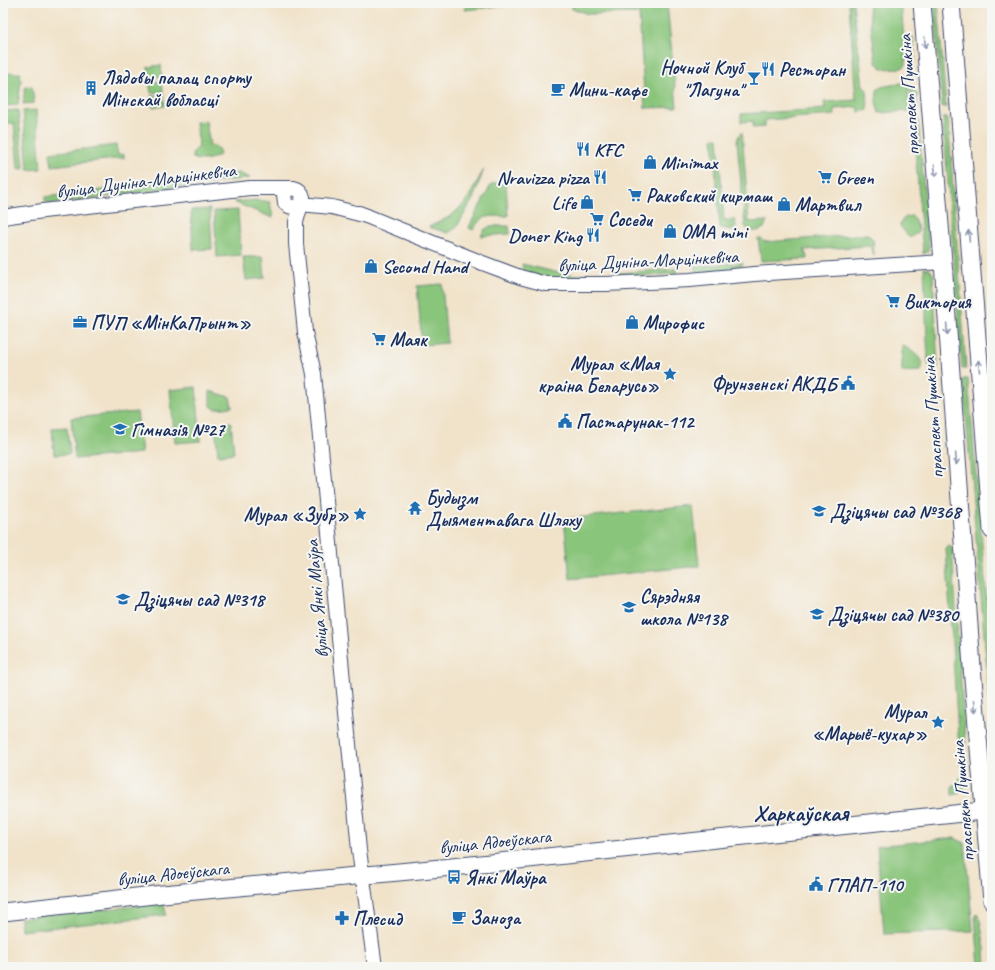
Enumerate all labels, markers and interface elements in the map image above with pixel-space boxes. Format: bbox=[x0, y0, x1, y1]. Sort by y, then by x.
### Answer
street label: праспект Пушкіна bbox=[893, 32, 925, 156]
one-way arrow bbox=[921, 35, 928, 48]
place label: Ночной Клуб "Лагуна" bbox=[661, 56, 747, 102]
place label: Ресторан bbox=[779, 58, 847, 82]
restaurant icon: Ресторан bbox=[760, 61, 776, 77]
place label: Лядовы палац спорту Мінскай вобласці bbox=[102, 66, 253, 112]
bar icon: Ночной Клуб "Лагуна" bbox=[746, 70, 762, 86]
place label: Мини-кафе bbox=[569, 78, 648, 102]
building icon: Лядовы палац спорту Мінскай вобласці bbox=[83, 80, 99, 96]
cafe icon: Мини-кафе bbox=[550, 81, 566, 97]
place label: KFC bbox=[594, 138, 625, 162]
restaurant icon: KFC bbox=[575, 141, 591, 157]
place label: Minimax bbox=[661, 151, 719, 175]
shop icon: Minimax bbox=[642, 154, 658, 170]
street label: вуліца Дуніна-Марцінкевіча bbox=[55, 158, 239, 204]
one-way arrow bbox=[932, 165, 939, 178]
place label: Nravizza pizza bbox=[497, 166, 590, 190]
place label: Green bbox=[836, 166, 874, 190]
restaurant icon: Nravizza pizza bbox=[592, 169, 608, 185]
supermarket icon: Green bbox=[817, 169, 833, 185]
place label: Раковский кирмаш bbox=[646, 184, 774, 208]
supermarket icon: Раковский кирмаш bbox=[627, 187, 643, 203]
place label: Life bbox=[552, 191, 578, 215]
place label: Мартвил bbox=[795, 193, 862, 217]
shop icon: Life bbox=[579, 194, 595, 210]
shop icon: Мартвил bbox=[776, 196, 792, 212]
place label: Соседи bbox=[608, 208, 654, 232]
supermarket icon: Соседи bbox=[589, 211, 605, 227]
place label: ОМА mini bbox=[681, 220, 749, 244]
shop icon: ОМА mini bbox=[662, 223, 678, 239]
place label: Doner King bbox=[508, 224, 584, 248]
restaurant icon: Doner King bbox=[585, 227, 601, 243]
one-way arrow bbox=[966, 230, 973, 243]
street label: вуліца Дуніна-Марцінкевіча bbox=[557, 244, 741, 278]
place label: Second Hand bbox=[382, 255, 471, 279]
shop icon: Second Hand bbox=[363, 258, 379, 274]
place label: Виктория bbox=[904, 290, 972, 314]
supermarket icon: Виктория bbox=[885, 293, 901, 309]
place label: ПУП «МінКаПрынт» bbox=[91, 311, 252, 335]
place label: Мирофис bbox=[643, 311, 705, 335]
office icon: ПУП «МінКаПрынт» bbox=[72, 314, 88, 330]
shop icon: Мирофис bbox=[624, 314, 640, 330]
one-way arrow bbox=[944, 322, 951, 335]
place label: Маяк bbox=[390, 328, 429, 352]
supermarket icon: Маяк bbox=[371, 331, 387, 347]
place label: Мурал «Мая краіна Беларусь» bbox=[538, 352, 660, 398]
street label: праспект Пушкіна bbox=[917, 355, 949, 479]
one-way arrow bbox=[976, 360, 983, 373]
place icon: Мурал «Мая краіна Беларусь» bbox=[662, 366, 678, 382]
place label: Фрунзенскі АКДБ bbox=[712, 372, 840, 396]
public building icon: Фрунзенскі АКДБ bbox=[840, 375, 856, 391]
place label: Пастарунак-112 bbox=[576, 410, 696, 434]
public building icon: Пастарунак-112 bbox=[557, 413, 573, 429]
place label: Гімназія №27 bbox=[131, 418, 227, 442]
school or university icon: Гімназія №27 bbox=[112, 421, 128, 437]
one-way arrow bbox=[953, 452, 960, 465]
place label: Будызм Дыяментавага Шляху bbox=[426, 486, 583, 532]
temple icon: Будызм Дыяментавага Шляху bbox=[407, 500, 423, 516]
place label: Дзіцячы сад №368 bbox=[830, 500, 963, 525]
place label: Мурал «Зубр» bbox=[244, 503, 350, 527]
school or university icon: Дзіцячы сад №368 bbox=[811, 503, 827, 519]
place icon: Мурал «Зубр» bbox=[352, 506, 368, 522]
street label: вуліца Янкі Маўра bbox=[300, 537, 334, 659]
place label: Сярэдняя школа №138 bbox=[640, 585, 729, 631]
place label: Дзіцячы сад №318 bbox=[134, 588, 267, 613]
school or university icon: Дзіцячы сад №318 bbox=[115, 591, 131, 607]
school or university icon: Сярэдняя школа №138 bbox=[621, 599, 637, 615]
place label: Дзіцячы сад №380 bbox=[828, 603, 961, 628]
school or university icon: Дзіцячы сад №380 bbox=[809, 606, 825, 622]
one-way arrow bbox=[972, 699, 979, 712]
place label: Мурал «Марыё-кухар» bbox=[812, 700, 928, 746]
place icon: Мурал «Марыё-кухар» bbox=[930, 714, 946, 730]
street label: праспект Пушкіна bbox=[946, 738, 980, 862]
district label: Харкаўская bbox=[754, 799, 850, 828]
street label: вуліца Адоеўскага bbox=[438, 824, 553, 860]
street label: вуліца Адоеўскага bbox=[116, 856, 231, 892]
place label: Янкі Маўра bbox=[465, 866, 547, 890]
bus stop icon: Янкі Маўра bbox=[446, 869, 462, 885]
place label: ГПАП-110 bbox=[827, 873, 905, 897]
public building icon: ГПАП-110 bbox=[808, 876, 824, 892]
place label: Заноза bbox=[470, 906, 522, 930]
place label: Плесид bbox=[353, 907, 404, 931]
cafe icon: Заноза bbox=[451, 909, 467, 925]
pharmacy icon: Плесид bbox=[334, 910, 350, 926]

